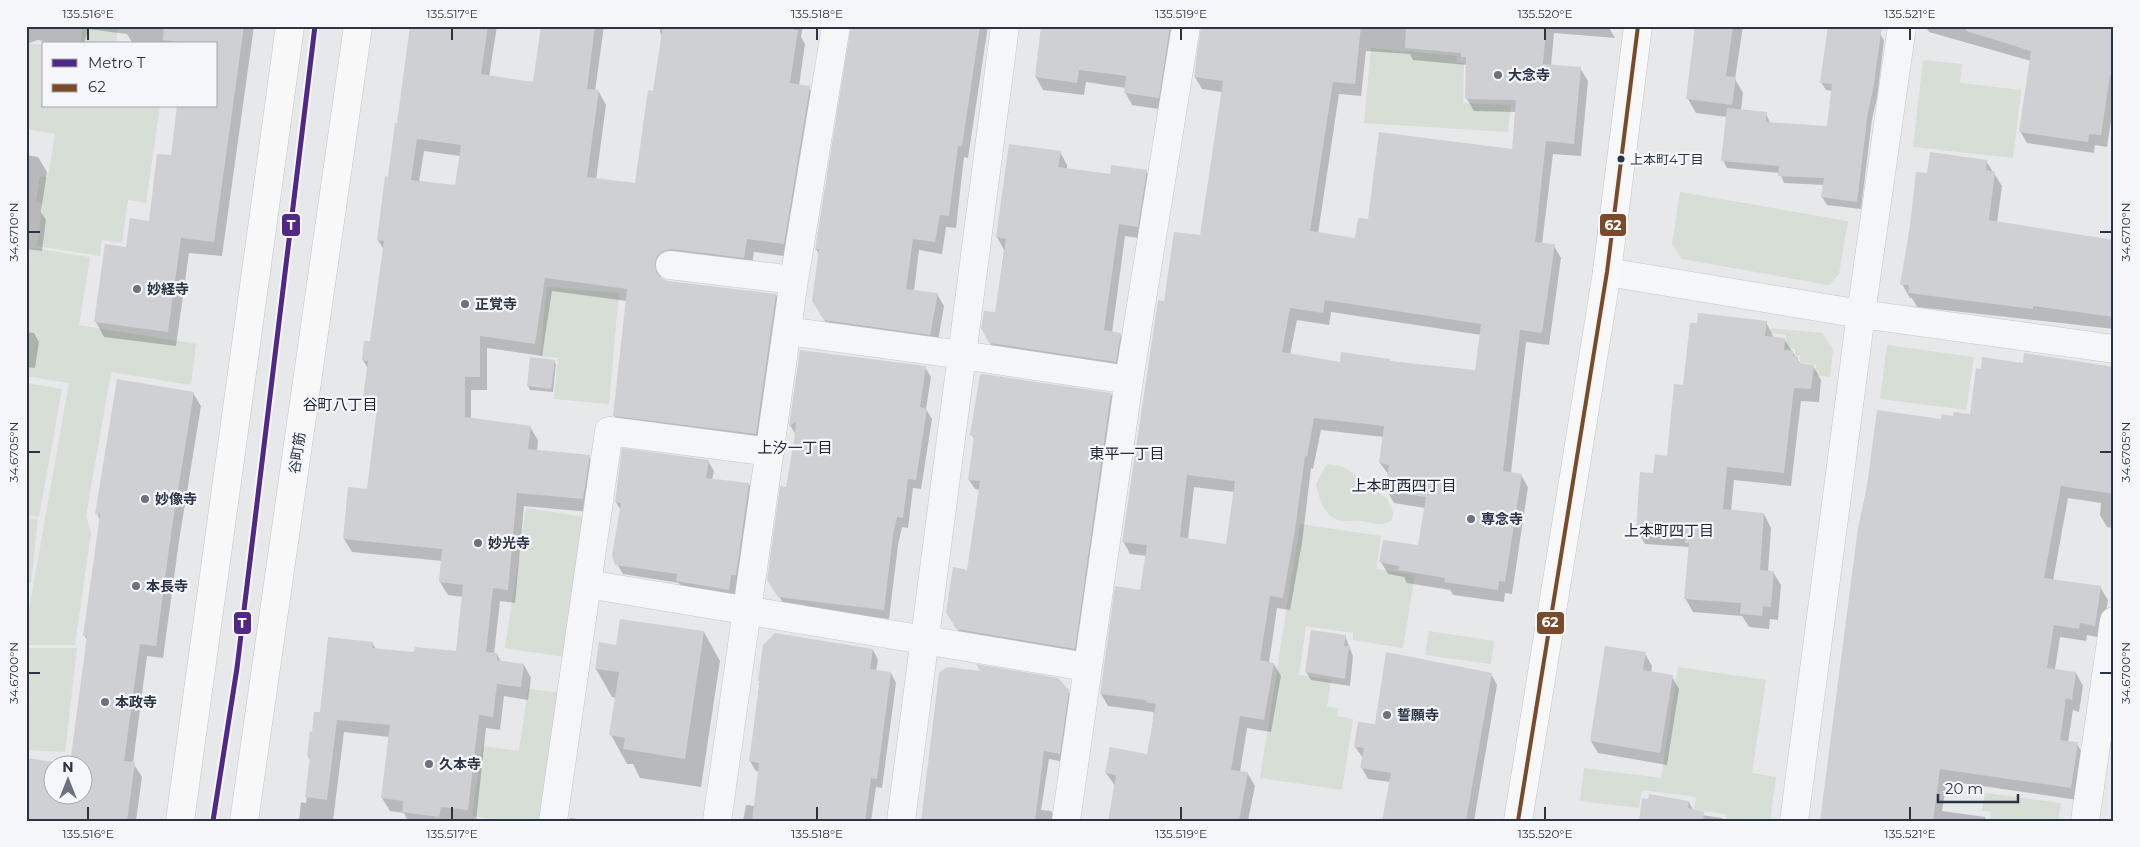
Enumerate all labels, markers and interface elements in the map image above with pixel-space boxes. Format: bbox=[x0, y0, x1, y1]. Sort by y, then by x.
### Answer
text: 135.516°E bbox=[62, 6, 114, 21]
text: 135.517°E bbox=[426, 6, 478, 21]
text: 135.518°E bbox=[791, 6, 843, 21]
text: 135.519°E bbox=[1155, 6, 1207, 21]
text: 135.520°E bbox=[1518, 6, 1572, 21]
text: 135.521°E bbox=[1884, 6, 1936, 21]
legend bbox=[42, 42, 218, 108]
text: Metro T bbox=[88, 53, 146, 72]
place label: 大念寺 bbox=[1508, 66, 1550, 84]
marker: 大念寺 bbox=[1492, 69, 1504, 81]
text: 62 bbox=[88, 77, 106, 96]
place label: 上本町4丁目 bbox=[1630, 151, 1704, 167]
marker: 上本町4丁目 bbox=[1616, 154, 1626, 164]
text: 34.6710°N bbox=[6, 203, 21, 261]
text: 34.6710°N bbox=[2118, 203, 2133, 261]
line badge: T bbox=[281, 213, 301, 237]
line badge: 62 bbox=[1599, 213, 1627, 237]
text: T bbox=[287, 216, 296, 234]
text: 62 bbox=[1604, 216, 1622, 234]
place label: 妙経寺 bbox=[147, 280, 189, 298]
marker: 妙経寺 bbox=[131, 283, 143, 295]
place label: 正覚寺 bbox=[475, 295, 517, 313]
marker: 正覚寺 bbox=[459, 298, 471, 310]
district label: 谷町八丁目 bbox=[302, 395, 378, 414]
text: 34.6705°N bbox=[6, 422, 21, 482]
text: 34.6705°N bbox=[2118, 422, 2133, 482]
street label: 谷町筋 bbox=[285, 431, 309, 475]
district label: 上汐一丁目 bbox=[757, 438, 833, 457]
district label: 東平一丁目 bbox=[1089, 444, 1165, 463]
district label: 上本町西四丁目 bbox=[1351, 476, 1457, 495]
place label: 妙像寺 bbox=[155, 490, 197, 508]
marker: 妙像寺 bbox=[139, 493, 151, 505]
place label: 専念寺 bbox=[1481, 510, 1523, 528]
marker: 専念寺 bbox=[1465, 513, 1477, 525]
district label: 上本町四丁目 bbox=[1624, 521, 1714, 540]
place label: 妙光寺 bbox=[488, 534, 530, 552]
marker: 妙光寺 bbox=[472, 537, 484, 549]
place label: 本長寺 bbox=[146, 577, 188, 595]
marker: 本長寺 bbox=[130, 580, 142, 592]
line badge: T bbox=[233, 611, 252, 635]
line badge: 62 bbox=[1536, 611, 1565, 635]
text: 62 bbox=[1541, 613, 1559, 631]
text: T bbox=[238, 614, 247, 632]
text: 34.6700°N bbox=[6, 642, 21, 704]
text: 34.6700°N bbox=[2118, 642, 2133, 704]
place label: 本政寺 bbox=[115, 693, 157, 711]
marker: 本政寺 bbox=[99, 696, 111, 708]
place label: 誓願寺 bbox=[1397, 706, 1439, 724]
marker: 誓願寺 bbox=[1381, 709, 1393, 721]
north arrow bbox=[42, 754, 92, 804]
place label: 久本寺 bbox=[439, 755, 481, 773]
text: N bbox=[62, 758, 74, 776]
marker: 久本寺 bbox=[423, 758, 435, 770]
scale bar bbox=[1938, 772, 2018, 804]
text: 20 m bbox=[1945, 779, 1983, 798]
text: 135.516°E bbox=[62, 826, 114, 841]
text: 135.517°E bbox=[426, 826, 478, 841]
text: 135.518°E bbox=[791, 826, 843, 841]
text: 135.519°E bbox=[1155, 826, 1207, 841]
text: 135.520°E bbox=[1518, 826, 1572, 841]
text: 135.521°E bbox=[1884, 826, 1936, 841]

